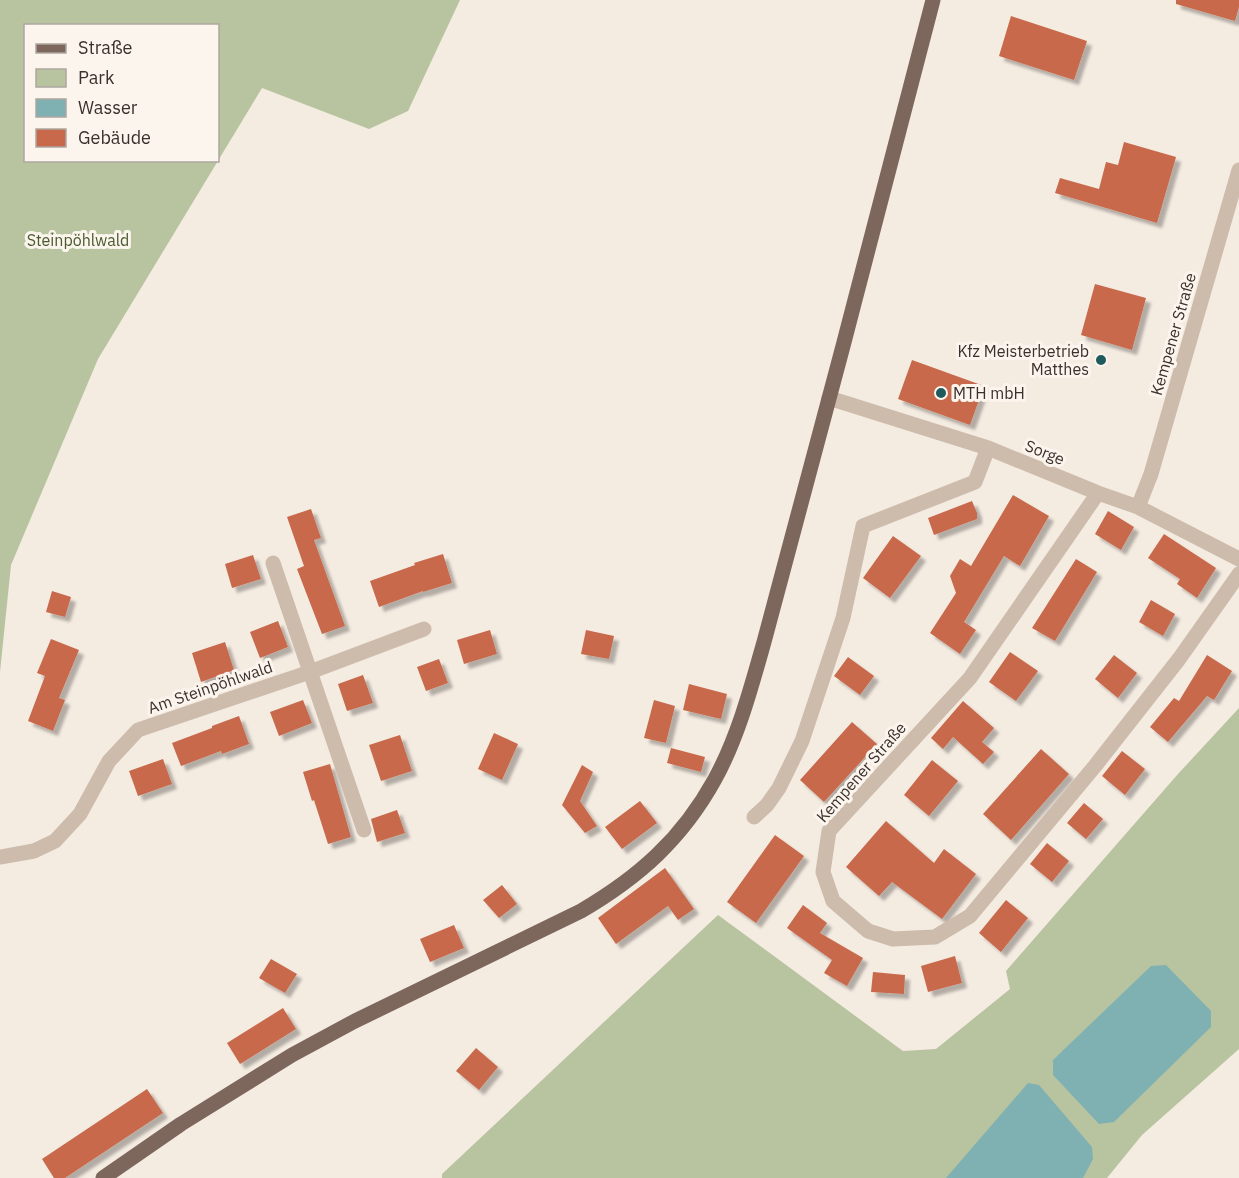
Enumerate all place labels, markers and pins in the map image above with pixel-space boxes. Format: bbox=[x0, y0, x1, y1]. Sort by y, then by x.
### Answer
place label: Kfz Meisterbetrieb Matthes bbox=[958, 341, 1089, 379]
marker: Kfz Meisterbetrieb Matthes bbox=[1094, 353, 1108, 367]
place label: MTH mbH bbox=[953, 383, 1025, 403]
marker: MTH mbH bbox=[934, 386, 948, 400]

